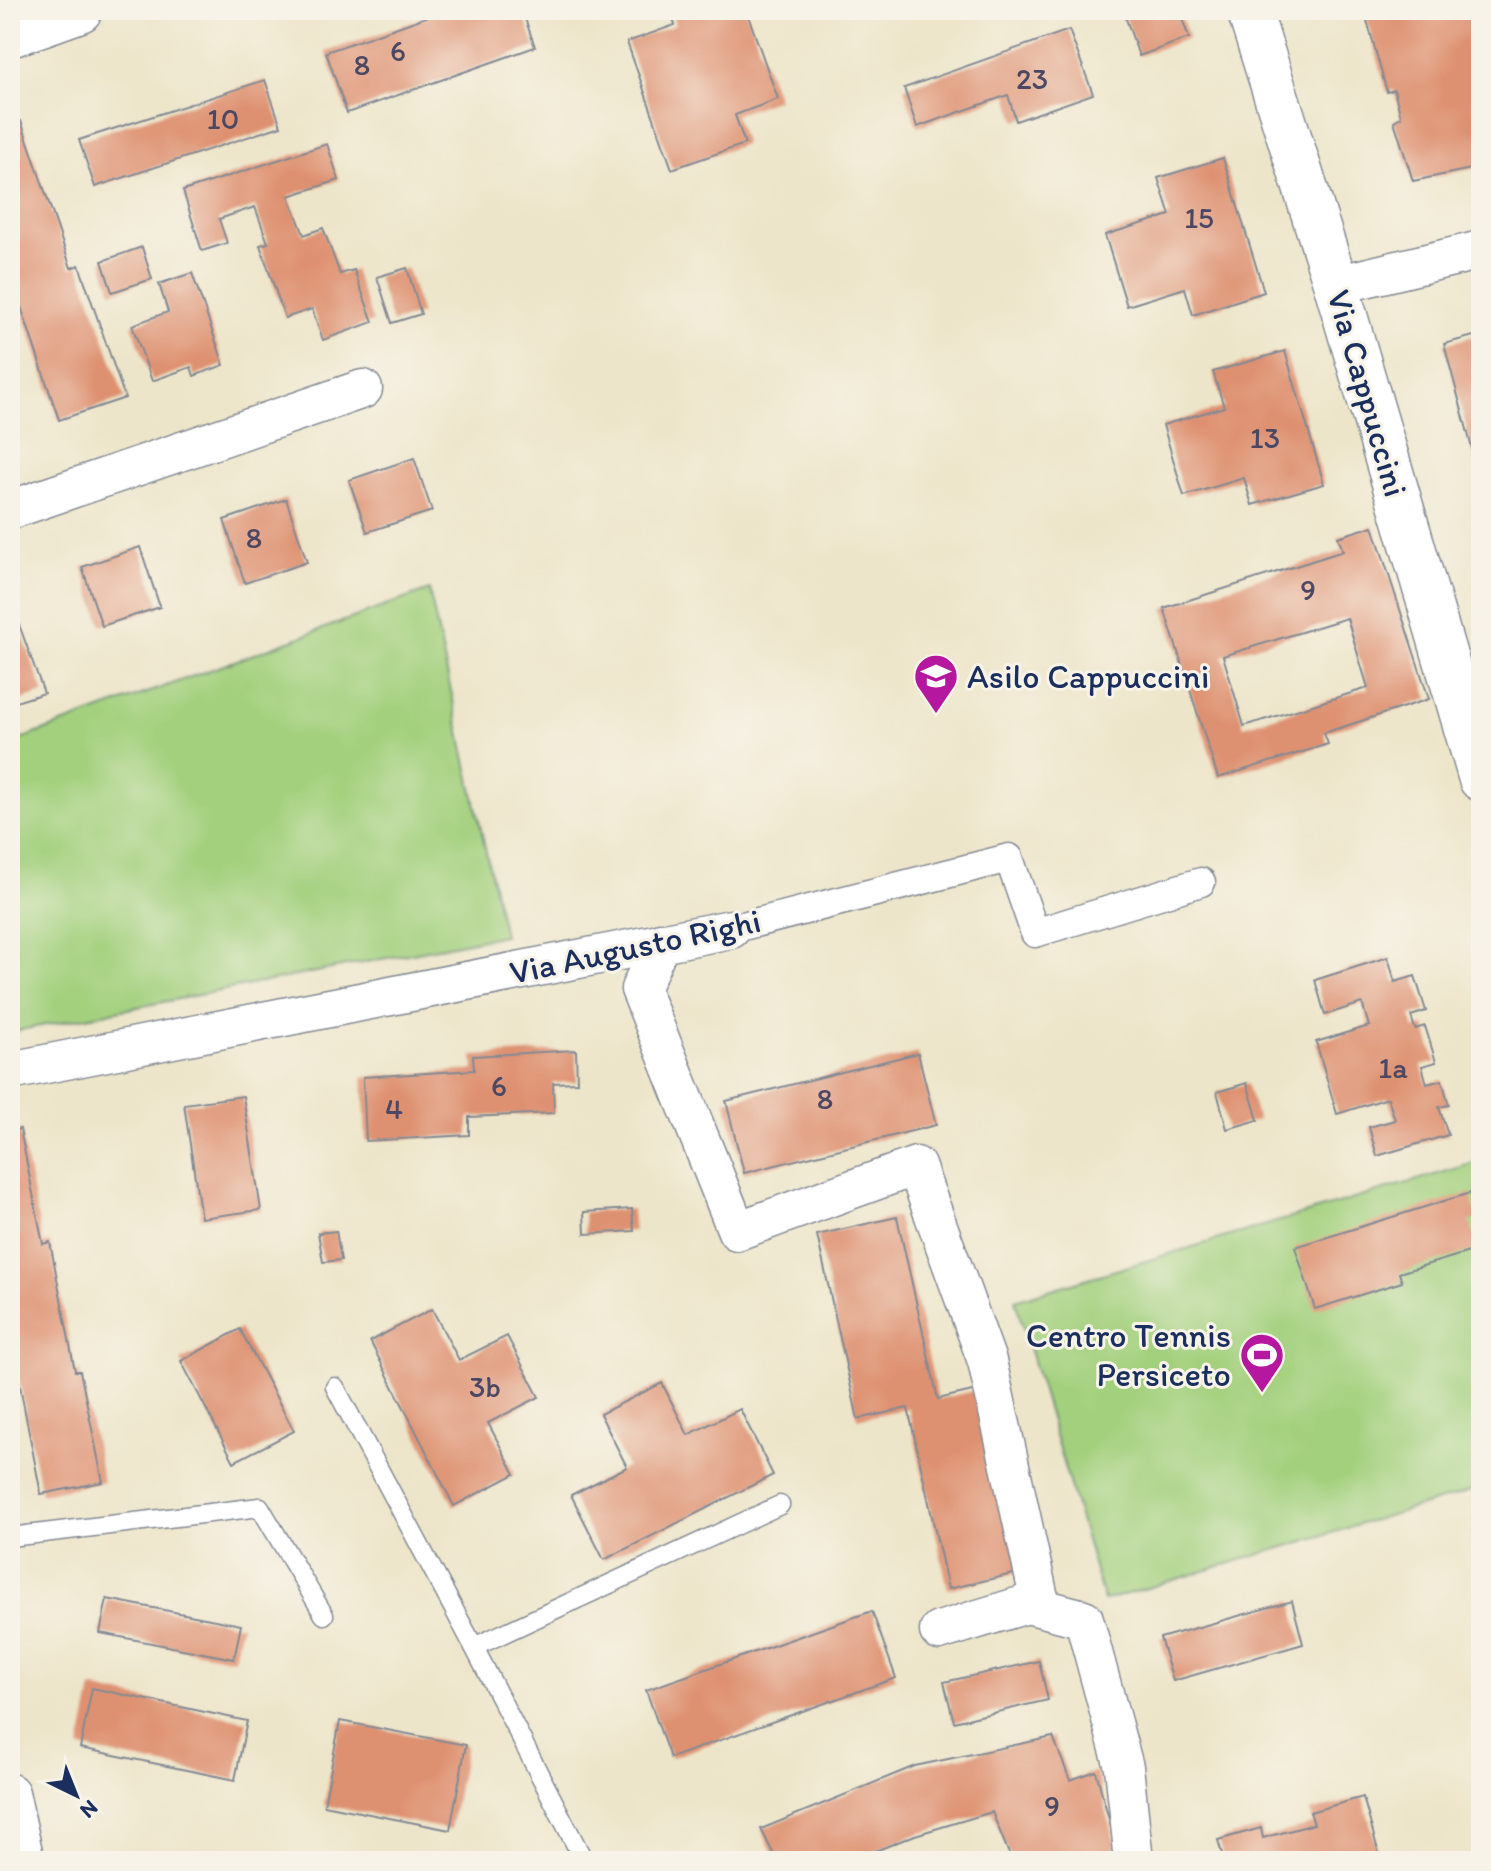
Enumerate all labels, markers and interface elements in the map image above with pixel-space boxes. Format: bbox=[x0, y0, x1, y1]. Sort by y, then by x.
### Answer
house number: 6 bbox=[390, 32, 406, 69]
house number: 8 bbox=[354, 46, 370, 83]
house number: 23 bbox=[1016, 60, 1048, 97]
house number: 10 bbox=[207, 100, 239, 137]
house number: 15 bbox=[1184, 199, 1214, 236]
street label: Via Cappuccini bbox=[1318, 285, 1417, 501]
house number: 13 bbox=[1250, 419, 1280, 456]
house number: 8 bbox=[246, 519, 262, 556]
house number: 9 bbox=[1300, 571, 1316, 608]
school or university icon: Asilo Cappuccini bbox=[912, 652, 960, 715]
place label: Asilo Cappuccini bbox=[967, 656, 1209, 697]
street label: Via Augusto Righi bbox=[506, 900, 764, 993]
house number: 1a bbox=[1378, 1049, 1408, 1086]
house number: 6 bbox=[491, 1067, 507, 1104]
house number: 8 bbox=[817, 1080, 833, 1117]
house number: 4 bbox=[385, 1090, 403, 1127]
place label: Centro Tennis Persiceto bbox=[1026, 1315, 1231, 1395]
sports icon: Centro Tennis Persiceto bbox=[1238, 1331, 1286, 1394]
house number: 3b bbox=[469, 1368, 501, 1405]
north arrow bbox=[36, 1755, 116, 1835]
house number: 9 bbox=[1044, 1787, 1060, 1824]
text: N bbox=[75, 1794, 104, 1824]

